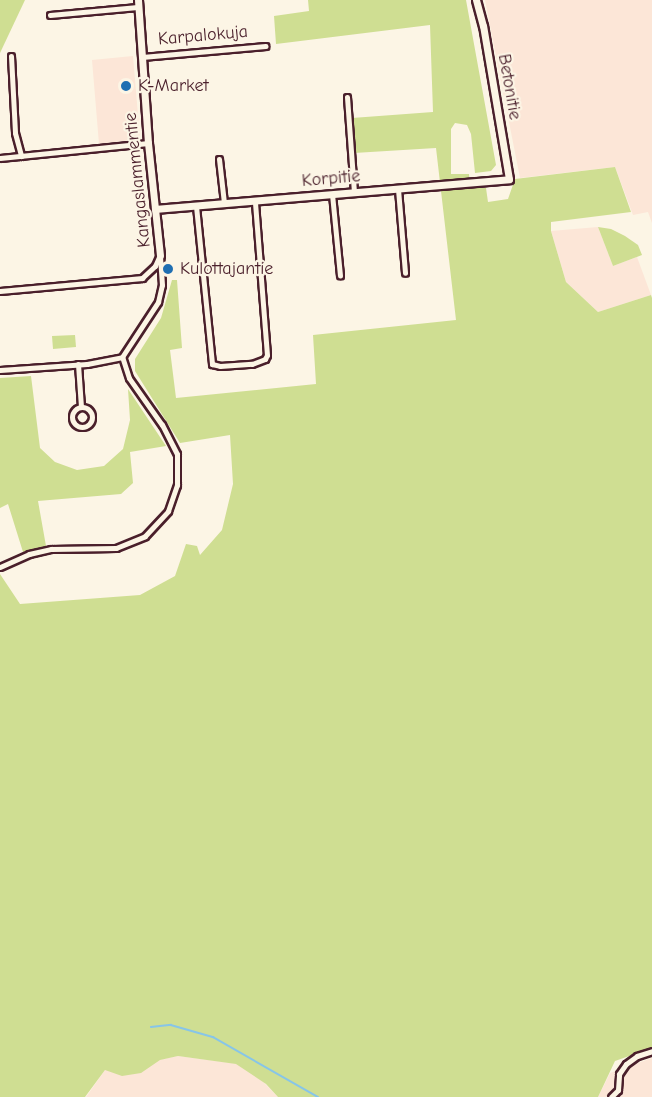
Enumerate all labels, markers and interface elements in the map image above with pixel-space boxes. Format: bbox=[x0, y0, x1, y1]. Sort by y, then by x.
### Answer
street label: Karpalokuja bbox=[157, 21, 249, 51]
street label: Betonitie bbox=[493, 52, 525, 122]
place label: K-Market bbox=[138, 75, 209, 97]
marker: K-Market bbox=[119, 79, 133, 93]
street label: Kangaslammentie bbox=[120, 111, 156, 249]
street label: Korpitie bbox=[301, 166, 361, 192]
place label: Kulottajantie bbox=[180, 258, 273, 280]
marker: Kulottajantie bbox=[161, 262, 175, 276]

